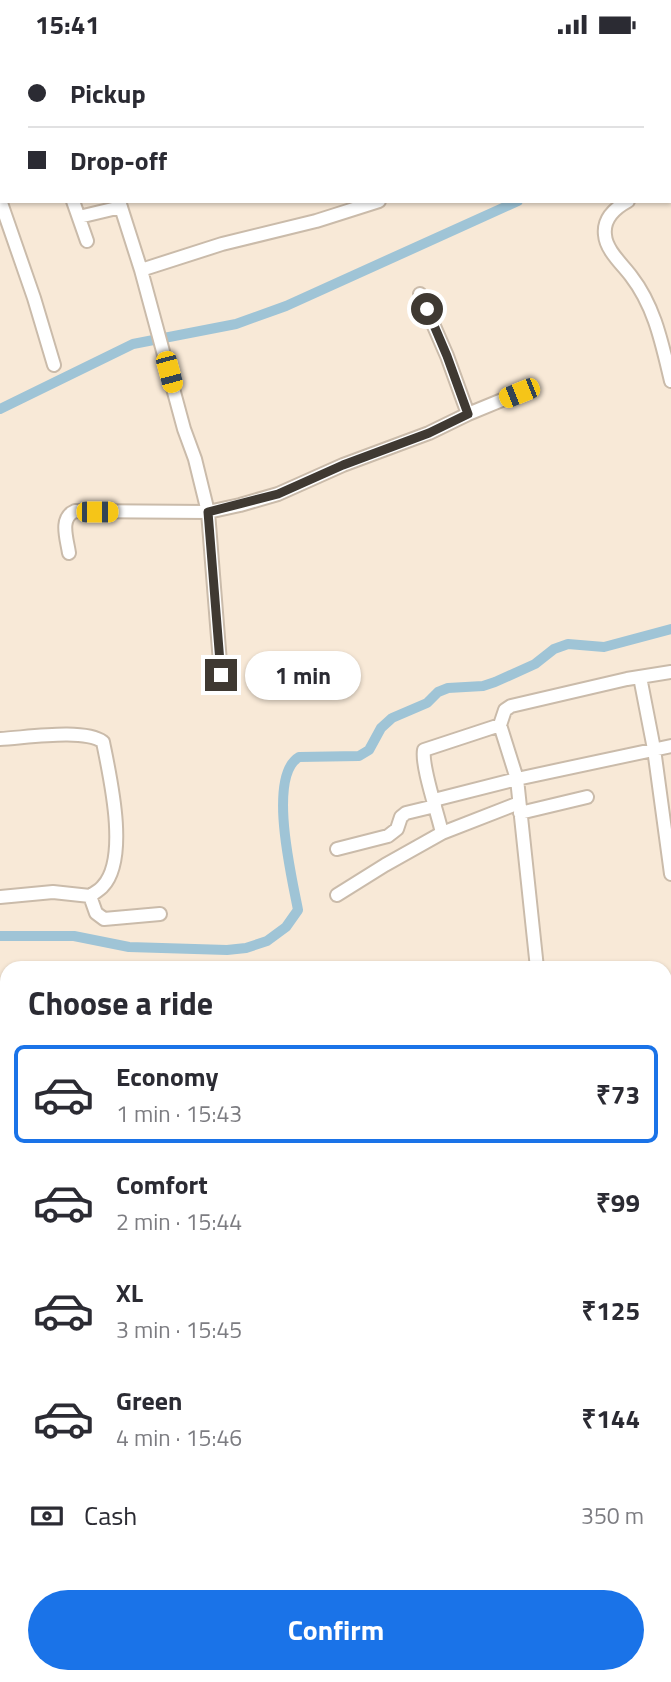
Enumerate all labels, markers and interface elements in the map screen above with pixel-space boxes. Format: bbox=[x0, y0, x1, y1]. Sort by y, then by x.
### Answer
text: 15:41 bbox=[35, 5, 100, 44]
text: Pickup bbox=[70, 74, 146, 113]
text: Drop-off bbox=[70, 141, 167, 180]
route start bbox=[411, 293, 443, 325]
car bbox=[154, 349, 185, 395]
car bbox=[496, 375, 543, 411]
car bbox=[77, 502, 119, 523]
callout: 1 min bbox=[246, 651, 361, 699]
text: 1 min bbox=[275, 658, 331, 693]
route end bbox=[205, 659, 237, 691]
text: Choose a ride bbox=[28, 979, 213, 1027]
text: Economy bbox=[116, 1057, 218, 1096]
icon: car bbox=[32, 1063, 95, 1126]
text: ₹73 bbox=[596, 1075, 640, 1114]
text: 1 min · 15:43 bbox=[116, 1096, 242, 1131]
text: Comfort bbox=[116, 1165, 208, 1204]
icon: car bbox=[32, 1171, 95, 1234]
text: ₹99 bbox=[596, 1183, 640, 1222]
text: 2 min · 15:44 bbox=[116, 1204, 242, 1239]
text: XL bbox=[116, 1273, 143, 1312]
icon: car bbox=[32, 1279, 95, 1342]
text: ₹125 bbox=[581, 1291, 640, 1330]
text: 3 min · 15:45 bbox=[116, 1312, 242, 1347]
text: Green bbox=[116, 1381, 182, 1420]
icon: car bbox=[32, 1387, 95, 1450]
text: ₹144 bbox=[581, 1399, 640, 1438]
text: 4 min · 15:46 bbox=[116, 1420, 242, 1455]
text: Cash bbox=[84, 1496, 137, 1535]
icon: cash bbox=[28, 1497, 66, 1535]
text: 350 m bbox=[581, 1498, 644, 1533]
button: Confirm bbox=[28, 1590, 644, 1670]

